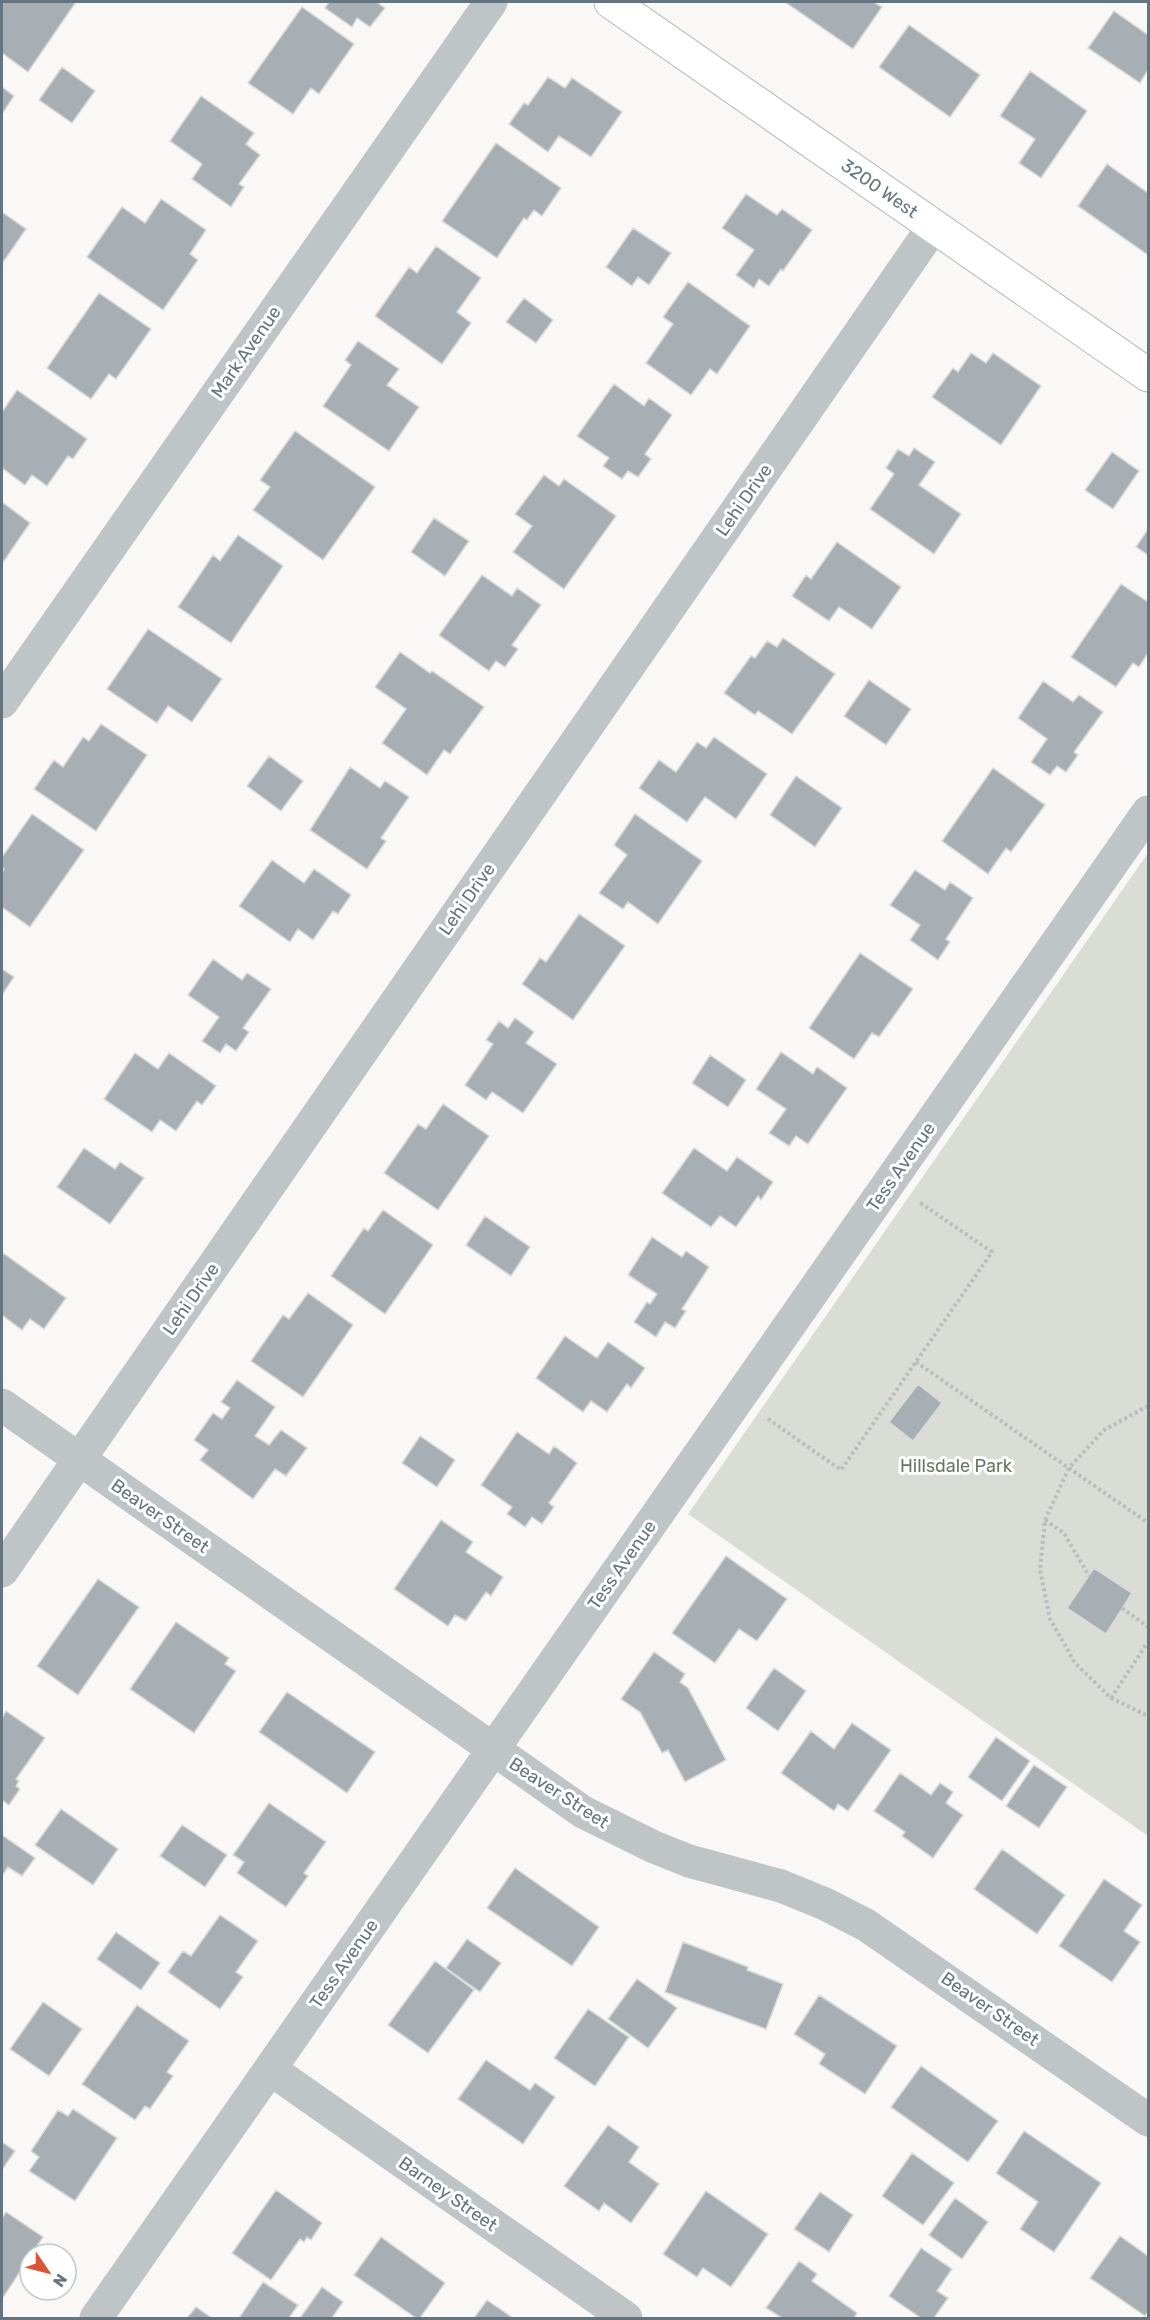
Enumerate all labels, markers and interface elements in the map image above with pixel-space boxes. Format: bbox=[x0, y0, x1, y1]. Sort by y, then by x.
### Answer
street label: 3200 West bbox=[837, 154, 922, 223]
street label: Mark Avenue bbox=[206, 302, 286, 402]
street label: Lehi Drive bbox=[711, 460, 777, 540]
street label: Lehi Drive bbox=[434, 859, 500, 939]
street label: Tess Avenue bbox=[862, 1118, 940, 1216]
street label: Lehi Drive bbox=[158, 1259, 224, 1339]
park label: Hillsdale Park bbox=[900, 1455, 1013, 1477]
street label: Beaver Street bbox=[107, 1474, 213, 1558]
street label: Tess Avenue bbox=[583, 1516, 661, 1614]
street label: Beaver Street bbox=[505, 1753, 613, 1833]
street label: Tess Avenue bbox=[305, 1915, 383, 2013]
street label: Beaver Street bbox=[937, 1967, 1043, 2051]
street label: Barney Street bbox=[394, 2152, 502, 2236]
north arrow bbox=[18, 2242, 78, 2302]
text: N bbox=[49, 2270, 71, 2290]

